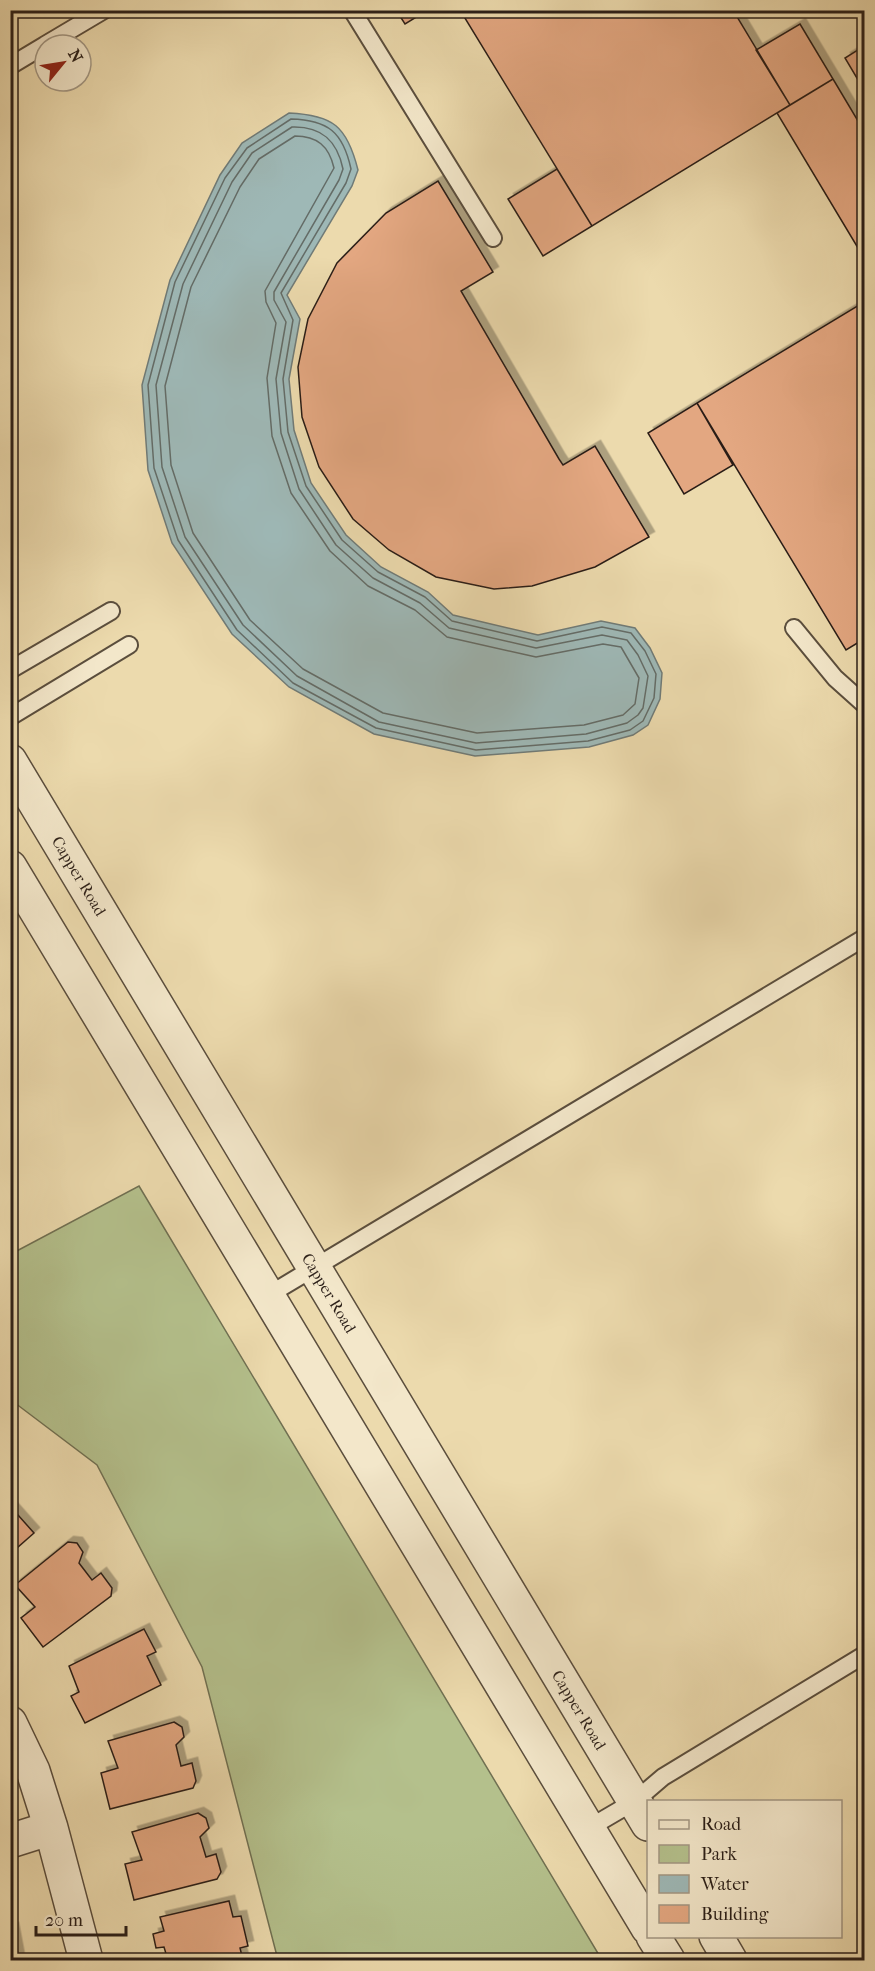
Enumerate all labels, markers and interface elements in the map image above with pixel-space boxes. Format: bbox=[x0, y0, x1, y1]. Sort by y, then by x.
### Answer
north arrow bbox=[33, 33, 93, 93]
text: N bbox=[64, 46, 87, 67]
street label: Capper Road bbox=[48, 833, 110, 919]
street label: Capper Road bbox=[298, 1250, 360, 1336]
street label: Capper Road bbox=[548, 1667, 610, 1753]
legend bbox=[647, 1800, 842, 1938]
text: Road bbox=[701, 1814, 741, 1835]
text: Park bbox=[701, 1844, 738, 1865]
text: Water bbox=[700, 1874, 749, 1895]
scale bar bbox=[36, 1899, 126, 1937]
text: Building bbox=[701, 1904, 769, 1925]
text: 20 m bbox=[45, 1910, 83, 1931]

